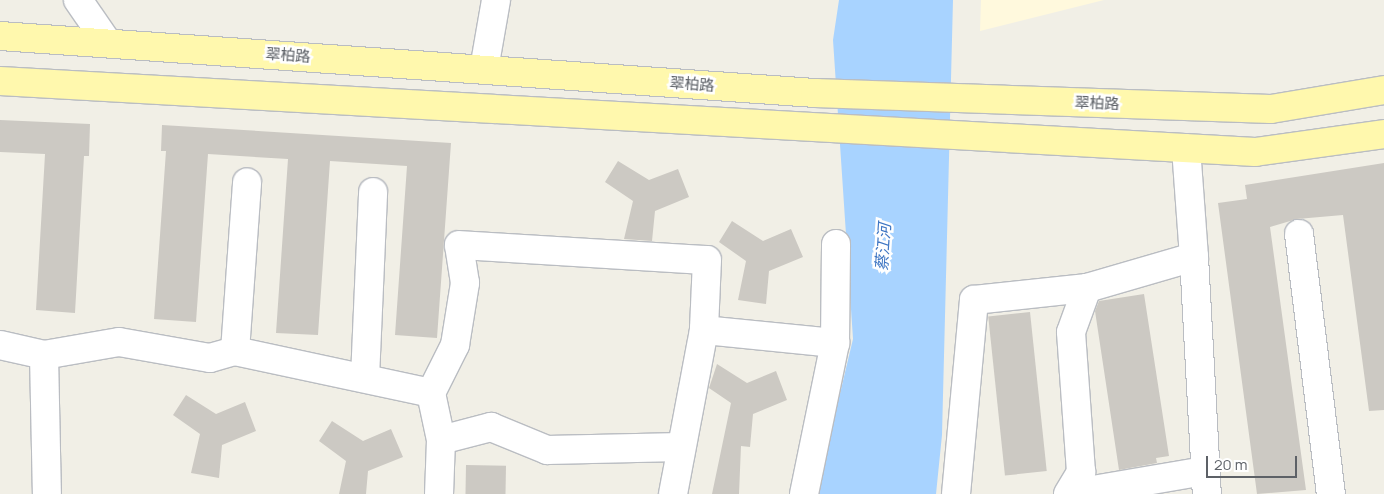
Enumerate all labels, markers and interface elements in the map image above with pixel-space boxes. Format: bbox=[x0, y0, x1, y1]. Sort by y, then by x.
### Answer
street label: 翠柏路 bbox=[265, 44, 311, 66]
street label: 翠柏路 bbox=[669, 73, 715, 95]
street label: 翠柏路 bbox=[1074, 93, 1120, 113]
water label: 蔡江河 bbox=[872, 222, 894, 272]
scale bar bbox=[1209, 446, 1300, 478]
text: 20 m bbox=[1214, 454, 1247, 475]

